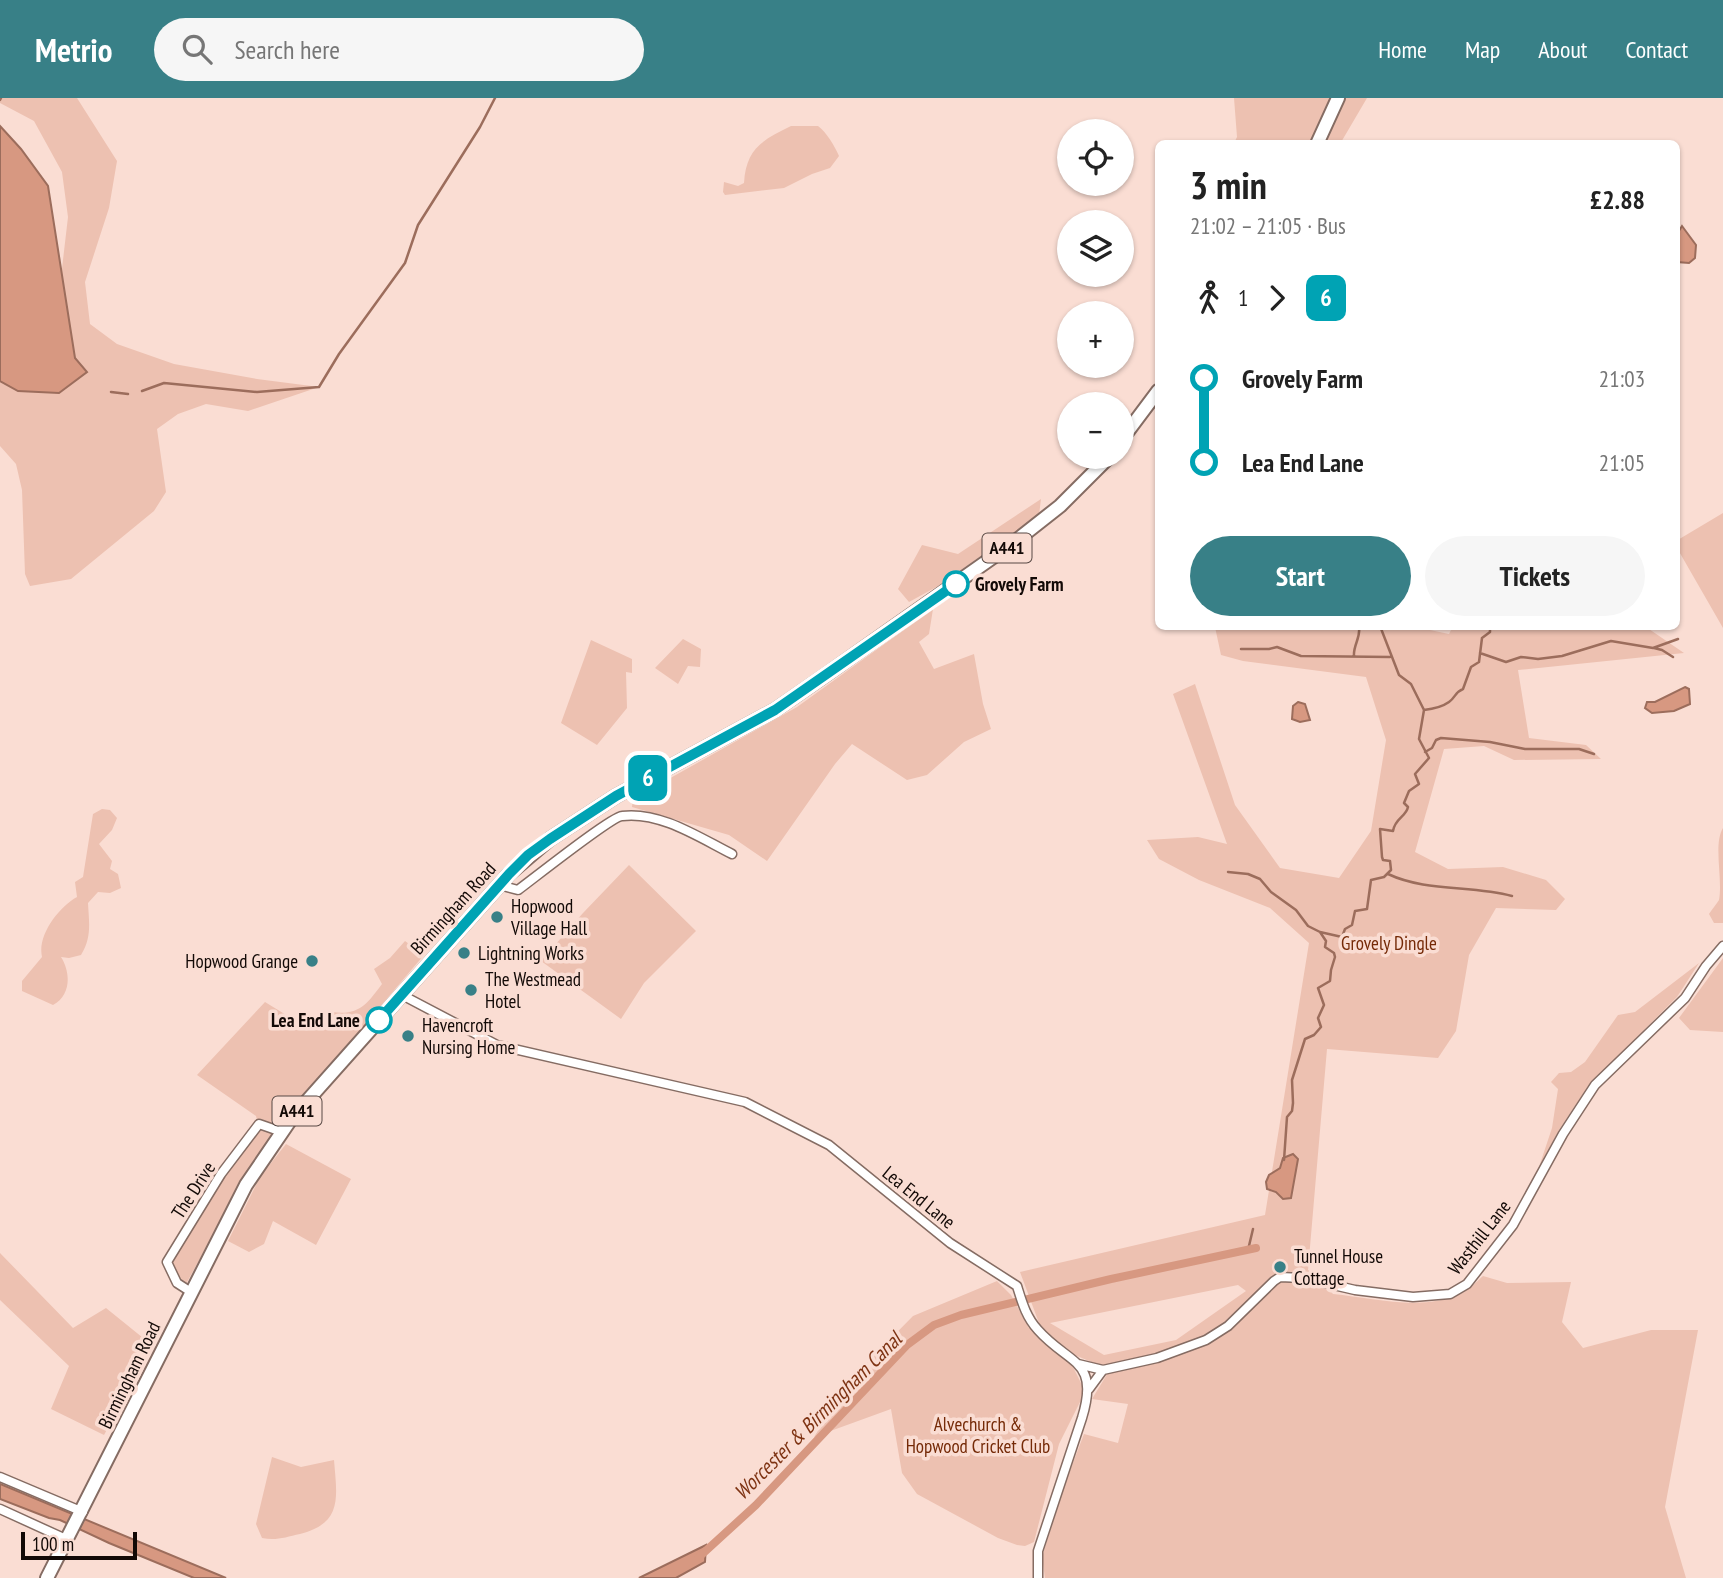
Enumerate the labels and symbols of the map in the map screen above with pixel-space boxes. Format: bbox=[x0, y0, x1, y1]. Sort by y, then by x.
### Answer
road number: A441 bbox=[982, 534, 1032, 562]
marker: Grovely Farm bbox=[943, 571, 969, 597]
place label: Grovely Farm bbox=[975, 572, 1063, 596]
line badge: 6 bbox=[625, 755, 671, 801]
street label: Birmingham Road bbox=[405, 857, 501, 959]
place label: Hopwood Village Hall bbox=[510, 894, 588, 940]
marker: Hopwood Village Hall bbox=[489, 909, 505, 925]
park label: Grovely Dingle bbox=[1341, 931, 1437, 955]
place label: Lightning Works bbox=[478, 941, 584, 965]
marker: Lightning Works bbox=[456, 945, 472, 961]
place label: Hopwood Grange bbox=[185, 949, 298, 973]
marker: Hopwood Grange bbox=[304, 953, 320, 969]
place label: The Westmead Hotel bbox=[485, 967, 581, 1013]
marker: The Westmead Hotel bbox=[463, 982, 479, 998]
marker: Lea End Lane bbox=[366, 1007, 392, 1033]
place label: Lea End Lane bbox=[271, 1008, 360, 1032]
place label: Havencroft Nursing Home bbox=[422, 1013, 516, 1059]
marker: Havencroft Nursing Home bbox=[400, 1028, 416, 1044]
road number: A441 bbox=[272, 1096, 322, 1126]
street label: The Drive bbox=[166, 1157, 220, 1223]
street label: Lea End Lane bbox=[878, 1160, 960, 1234]
street label: Wasthill Lane bbox=[1442, 1195, 1516, 1279]
place label: Tunnel House Cottage bbox=[1294, 1244, 1383, 1290]
marker: Tunnel House Cottage bbox=[1272, 1259, 1288, 1275]
street label: Birmingham Road bbox=[93, 1318, 165, 1432]
water label: Worcester & Birmingham Canal bbox=[728, 1325, 909, 1505]
park label: Alvechurch & Hopwood Cricket Club bbox=[906, 1412, 1050, 1458]
scale bar bbox=[21, 1529, 136, 1561]

